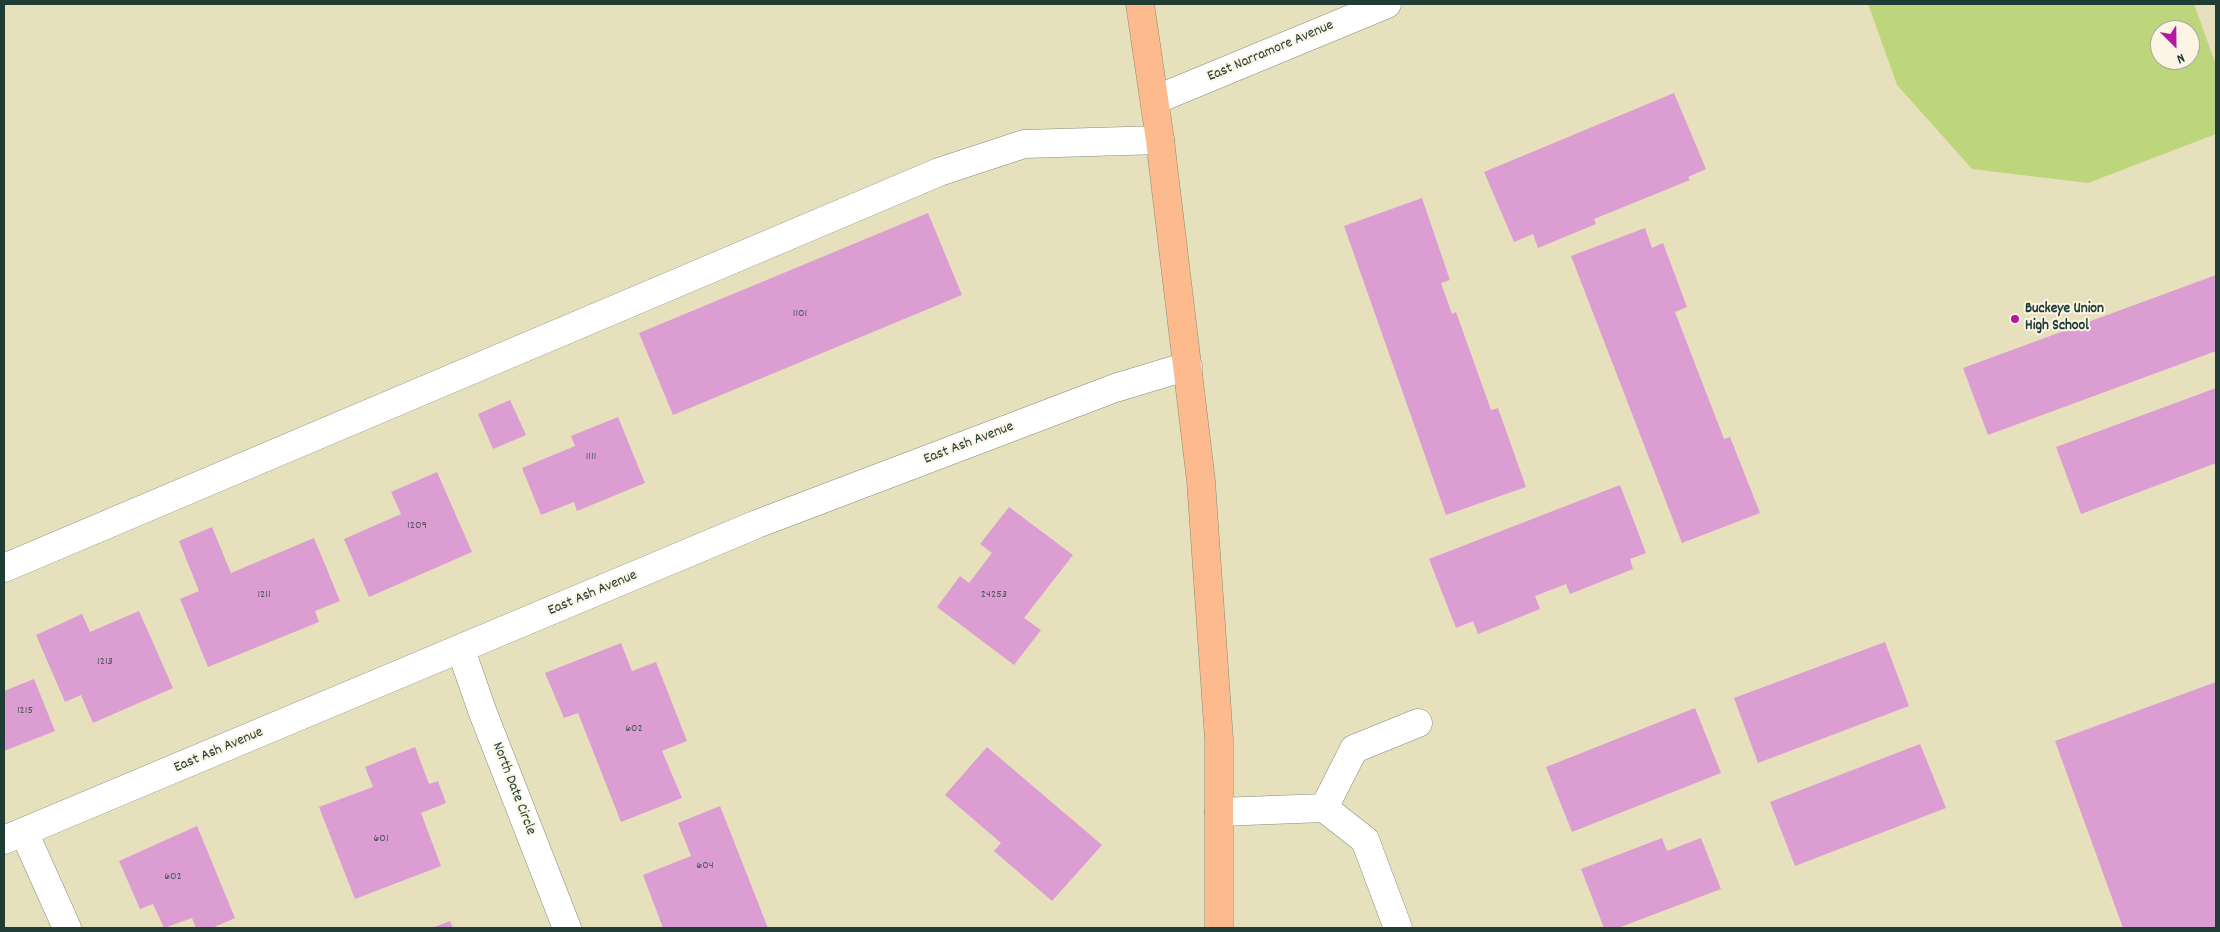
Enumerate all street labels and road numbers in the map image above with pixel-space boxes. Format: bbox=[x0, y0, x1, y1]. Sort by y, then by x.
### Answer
street label: East Narramore Avenue bbox=[1205, 17, 1337, 87]
street label: East Ash Avenue bbox=[921, 419, 1017, 469]
street label: East Ash Avenue bbox=[546, 567, 640, 621]
street label: East Ash Avenue bbox=[172, 724, 266, 778]
street label: North Date Circle bbox=[487, 740, 539, 838]

